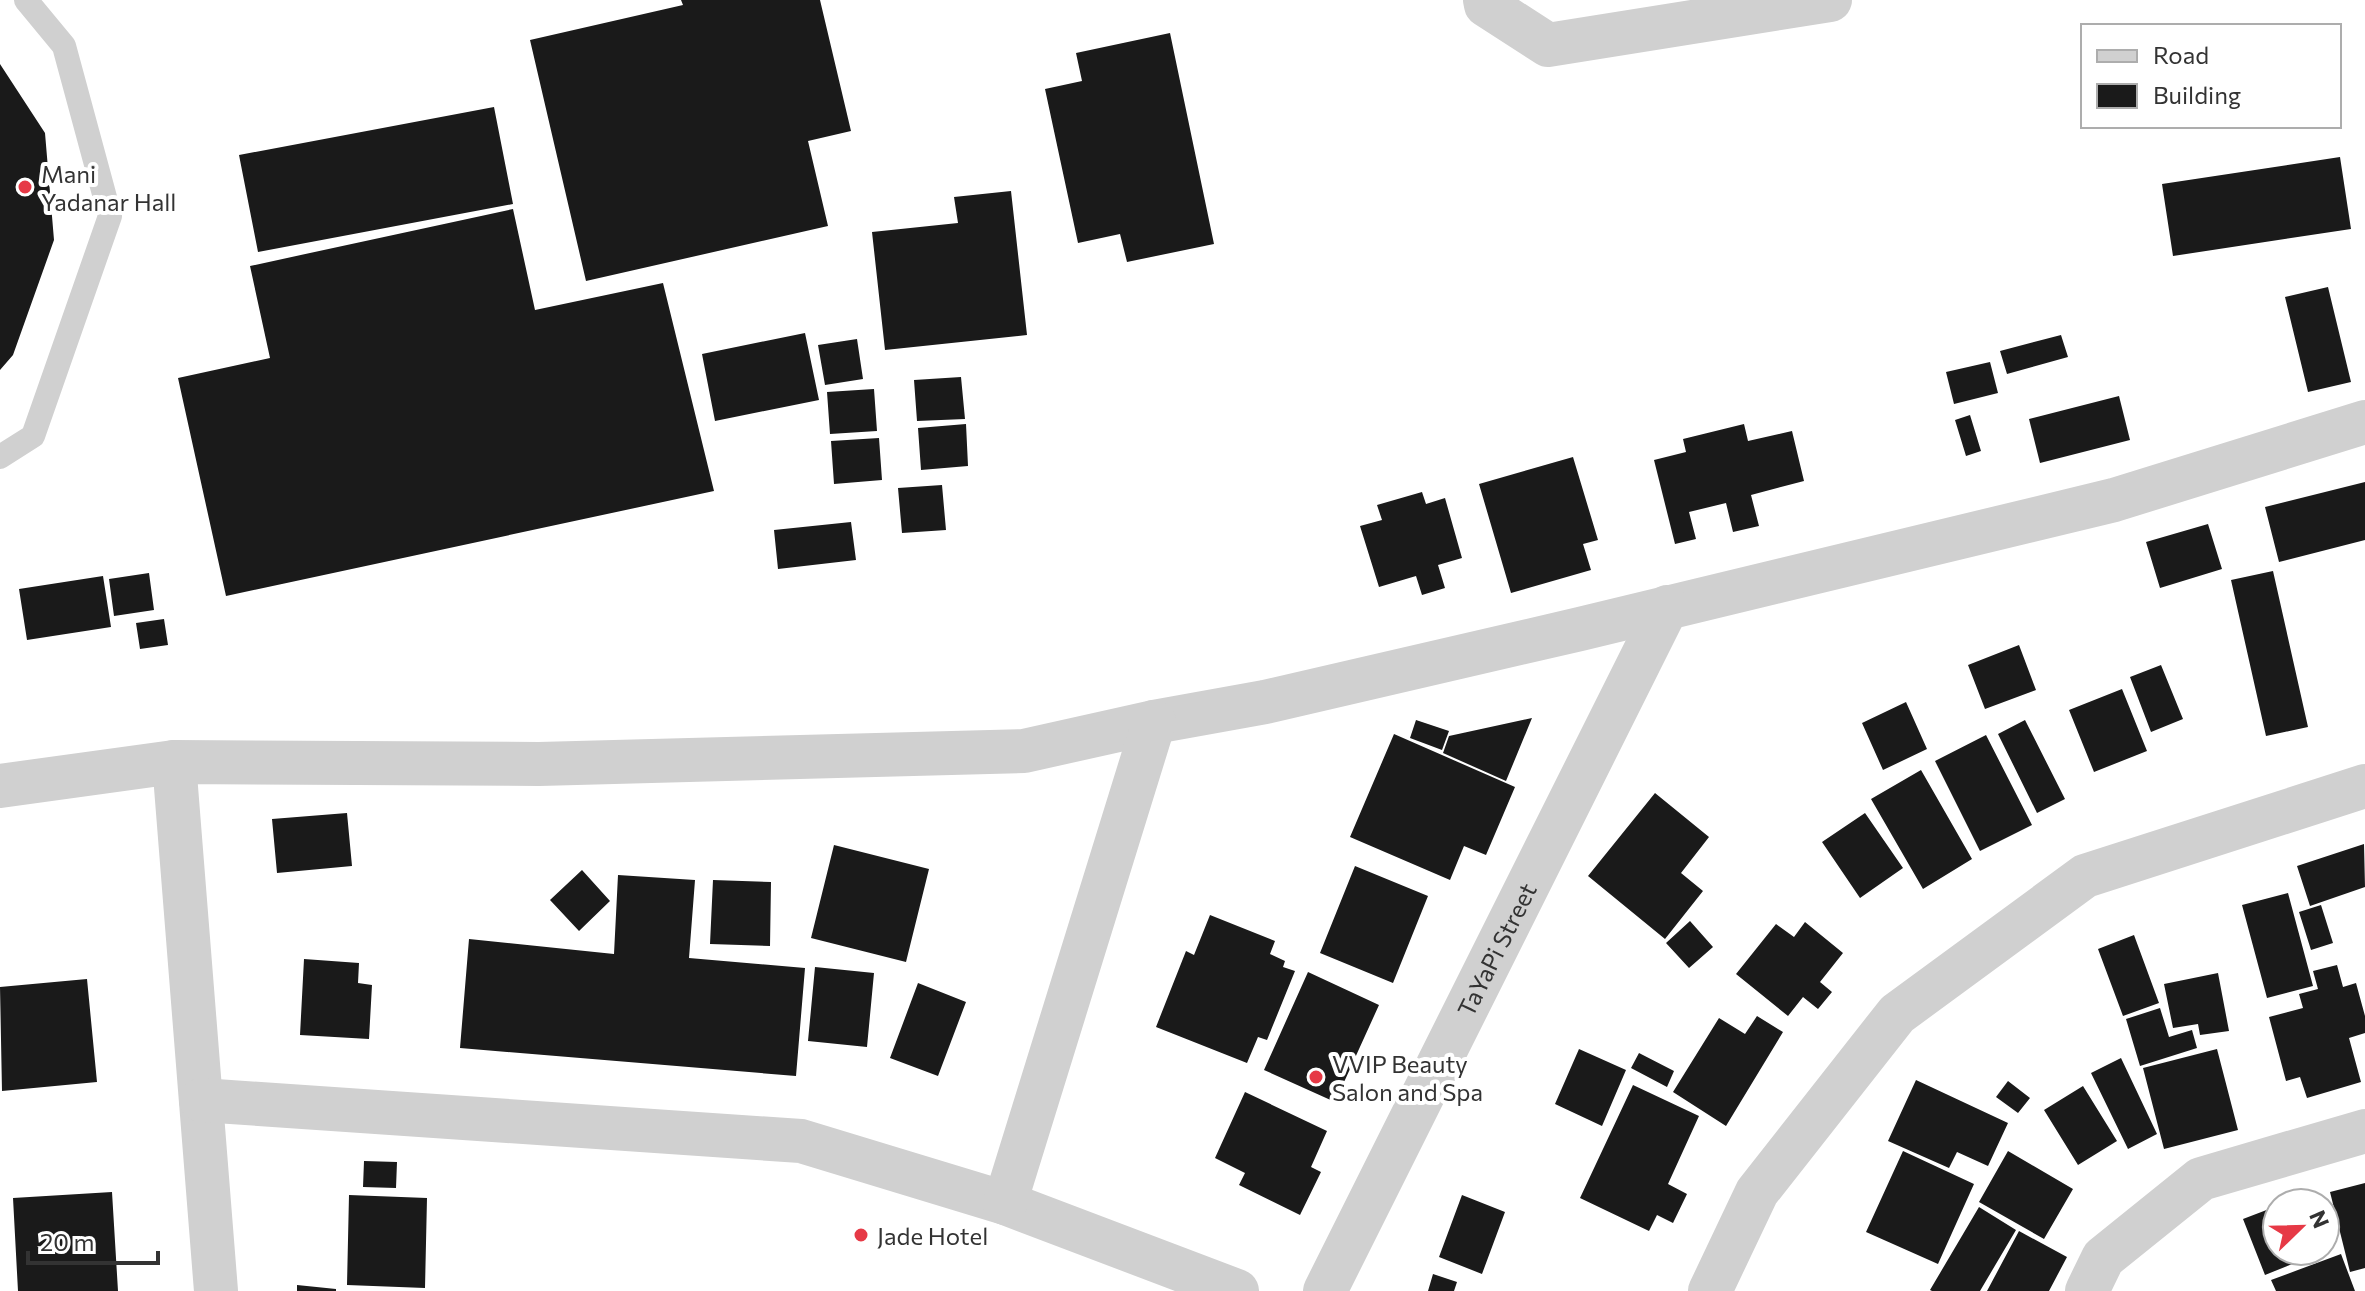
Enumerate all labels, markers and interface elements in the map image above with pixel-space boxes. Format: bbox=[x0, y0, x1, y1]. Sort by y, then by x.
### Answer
legend bbox=[2081, 24, 2341, 128]
text: Road bbox=[2153, 40, 2209, 69]
text: Building bbox=[2153, 80, 2241, 109]
place label: Mani Yadanar Hall bbox=[41, 159, 176, 216]
marker: Mani Yadanar Hall bbox=[16, 178, 34, 196]
street label: TaYaPi Street bbox=[1450, 878, 1541, 1021]
place label: VVIP Beauty Salon and Spa bbox=[1332, 1049, 1483, 1106]
marker: VVIP Beauty Salon and Spa bbox=[1307, 1068, 1325, 1086]
north arrow bbox=[2261, 1187, 2341, 1267]
text: N bbox=[2304, 1206, 2336, 1232]
scale bar bbox=[28, 1215, 158, 1265]
place label: Jade Hotel bbox=[877, 1221, 988, 1250]
marker: Jade Hotel bbox=[852, 1226, 870, 1244]
text: 20 m bbox=[40, 1227, 94, 1256]

